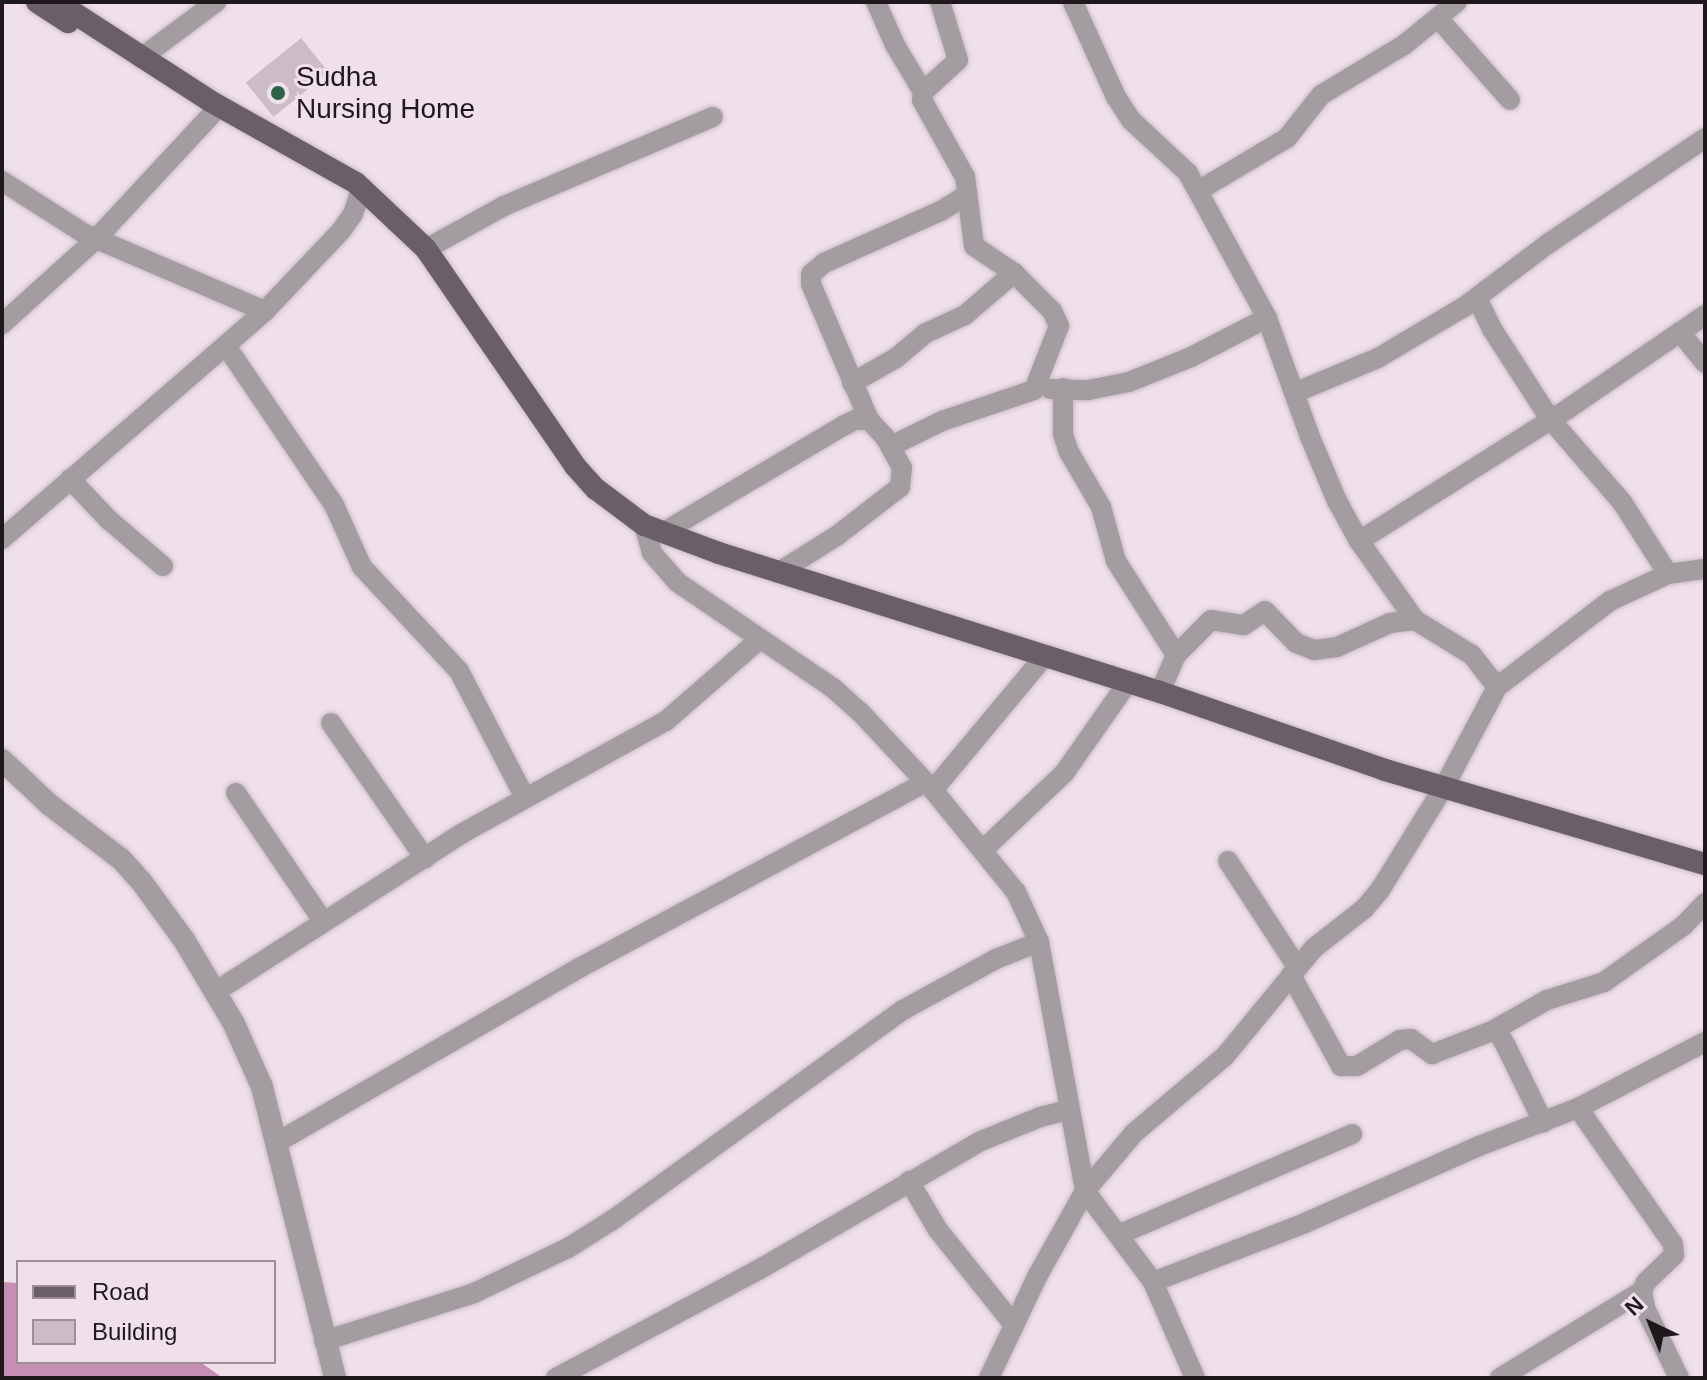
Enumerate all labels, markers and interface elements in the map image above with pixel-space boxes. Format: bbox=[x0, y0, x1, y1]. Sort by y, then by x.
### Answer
place label: Sudha Nursing Home bbox=[296, 60, 475, 126]
marker: Sudha Nursing Home bbox=[267, 82, 289, 104]
legend bbox=[16, 1260, 276, 1364]
text: Road bbox=[92, 1278, 149, 1305]
north arrow bbox=[1611, 1284, 1691, 1364]
text: N bbox=[1620, 1292, 1649, 1321]
text: Building bbox=[92, 1318, 177, 1345]

